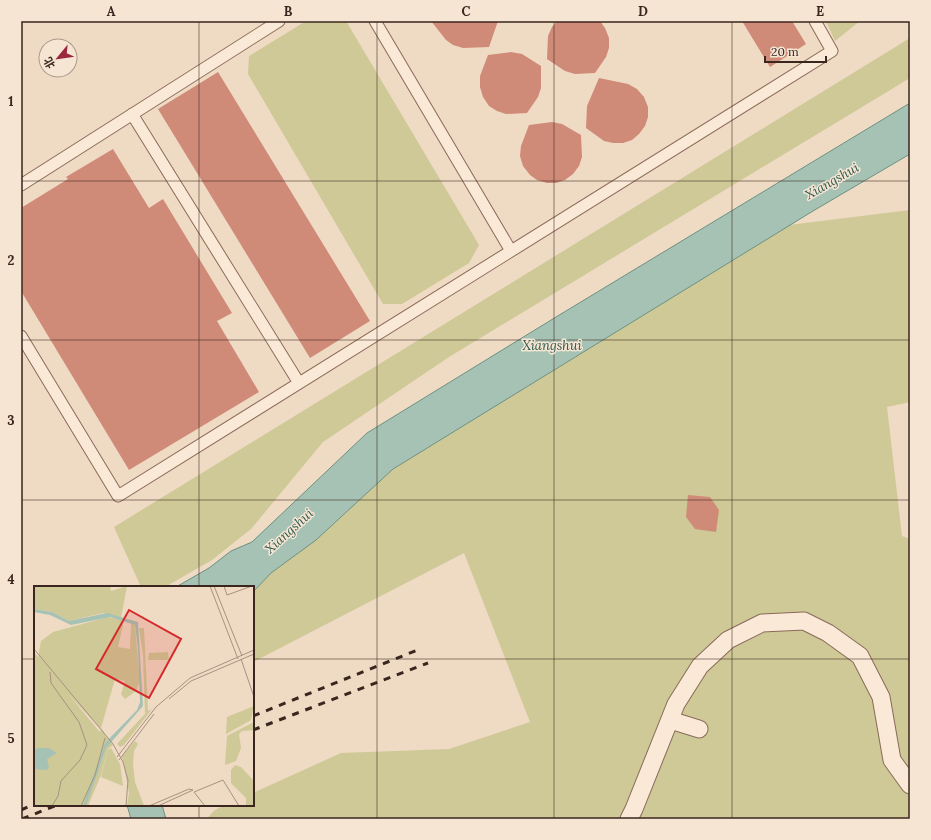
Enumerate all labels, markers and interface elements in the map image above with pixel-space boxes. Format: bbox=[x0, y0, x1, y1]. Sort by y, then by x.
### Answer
text: A bbox=[107, 3, 116, 20]
text: B bbox=[284, 3, 293, 20]
text: C bbox=[462, 3, 471, 20]
text: D bbox=[638, 3, 648, 20]
text: E bbox=[816, 3, 824, 20]
north arrow bbox=[38, 38, 78, 78]
scale bar bbox=[765, 38, 826, 64]
text: 20 m bbox=[771, 44, 799, 59]
text: 北 bbox=[40, 55, 58, 71]
text: 1 bbox=[8, 93, 14, 110]
water label: Xiangshui bbox=[802, 158, 863, 203]
text: 2 bbox=[8, 252, 15, 269]
water label: Xiangshui bbox=[522, 337, 582, 354]
text: 3 bbox=[7, 412, 15, 429]
water label: Xiangshui bbox=[261, 504, 317, 557]
text: 4 bbox=[7, 571, 15, 588]
inset map bbox=[34, 586, 254, 806]
text: 5 bbox=[7, 730, 15, 747]

